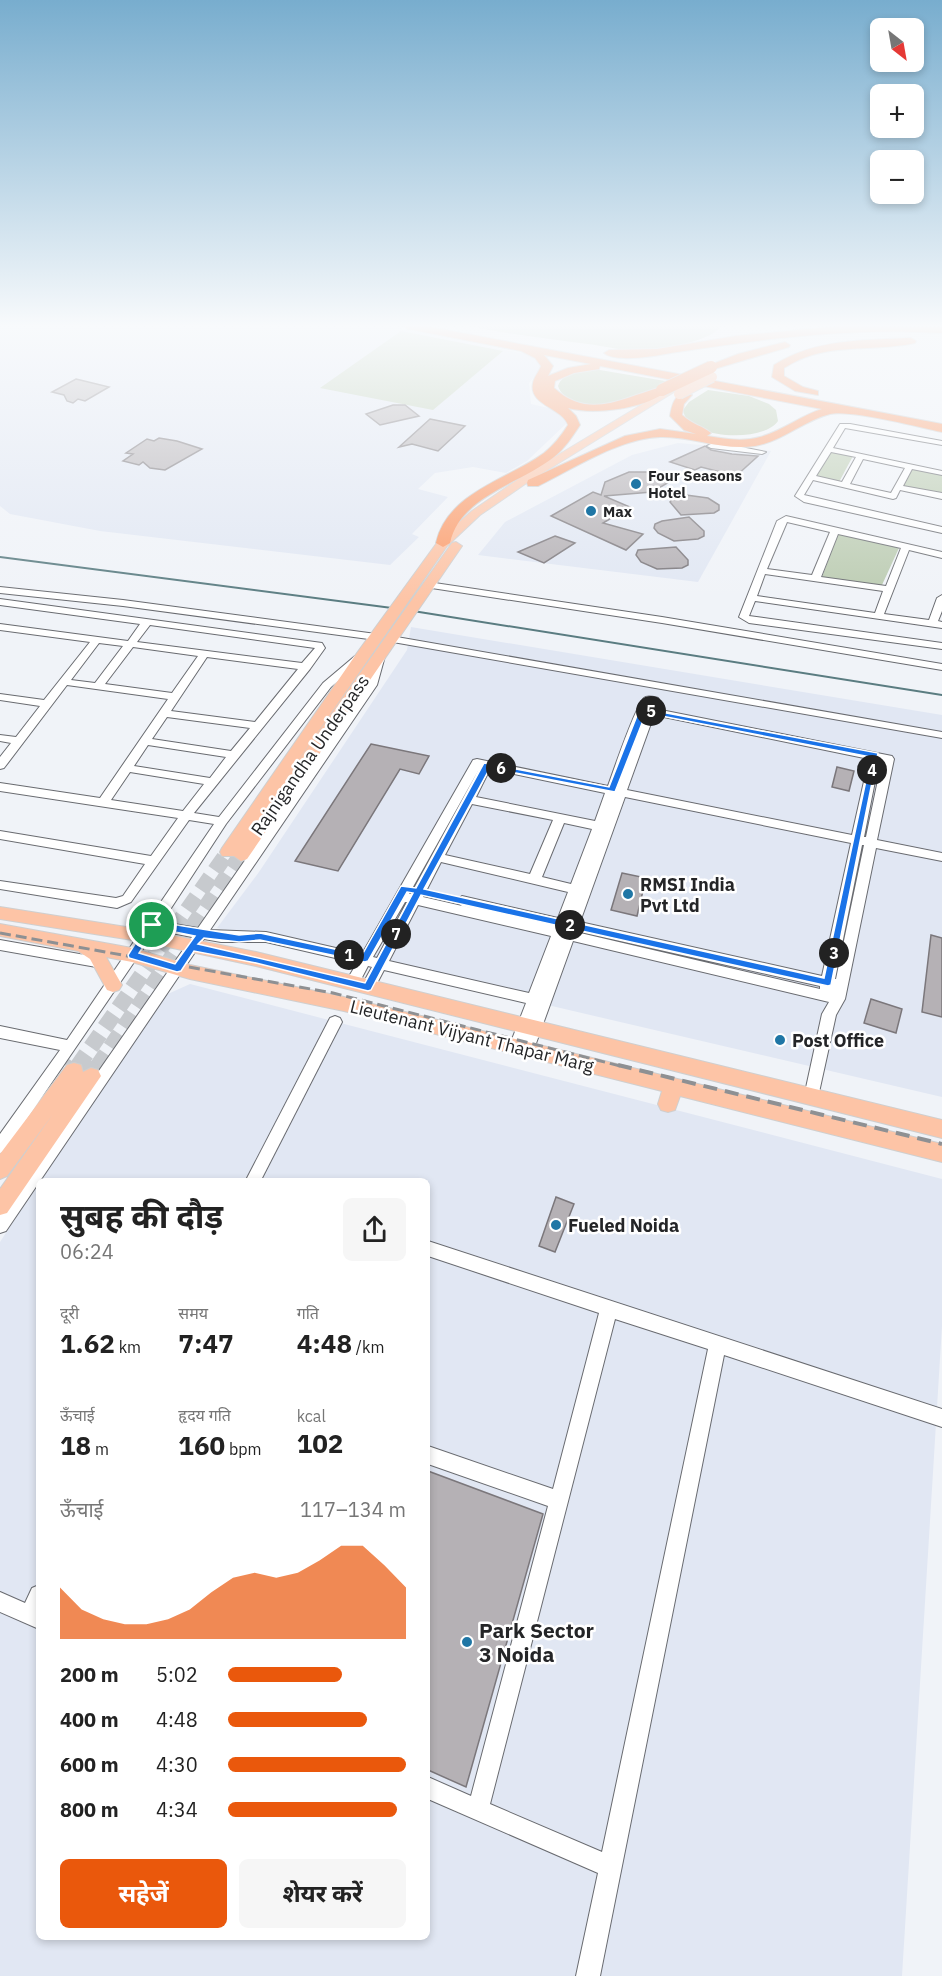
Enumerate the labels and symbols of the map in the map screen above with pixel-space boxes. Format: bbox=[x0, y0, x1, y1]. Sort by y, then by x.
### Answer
north arrow bbox=[870, 18, 924, 72]
place label: Four Seasons Hotel bbox=[648, 466, 743, 502]
marker: Four Seasons Hotel bbox=[629, 477, 643, 491]
place label: Max bbox=[603, 502, 633, 521]
marker: Max bbox=[584, 504, 598, 518]
street label: Rajnigandha Underpass bbox=[246, 670, 374, 840]
pin: 5 bbox=[636, 696, 666, 726]
pin: 6 bbox=[486, 753, 516, 783]
pin: 4 bbox=[857, 755, 887, 785]
place label: RMSI India Pvt Ltd bbox=[640, 873, 735, 917]
marker: RMSI India Pvt Ltd bbox=[621, 887, 635, 901]
pin bbox=[126, 899, 177, 950]
pin: 2 bbox=[555, 910, 585, 940]
pin: 7 bbox=[381, 919, 411, 949]
pin: 3 bbox=[819, 938, 849, 968]
pin: 1 bbox=[334, 940, 364, 970]
street label: Lieutenant Vijyant Thapar Marg bbox=[348, 995, 597, 1078]
place label: Post Office bbox=[792, 1029, 884, 1052]
marker: Post Office bbox=[773, 1033, 787, 1047]
place label: Fueled Noida bbox=[568, 1214, 679, 1237]
marker: Fueled Noida bbox=[549, 1218, 563, 1232]
place label: Park Sector 3 Noida bbox=[479, 1616, 595, 1668]
marker: Park Sector 3 Noida bbox=[460, 1635, 474, 1649]

